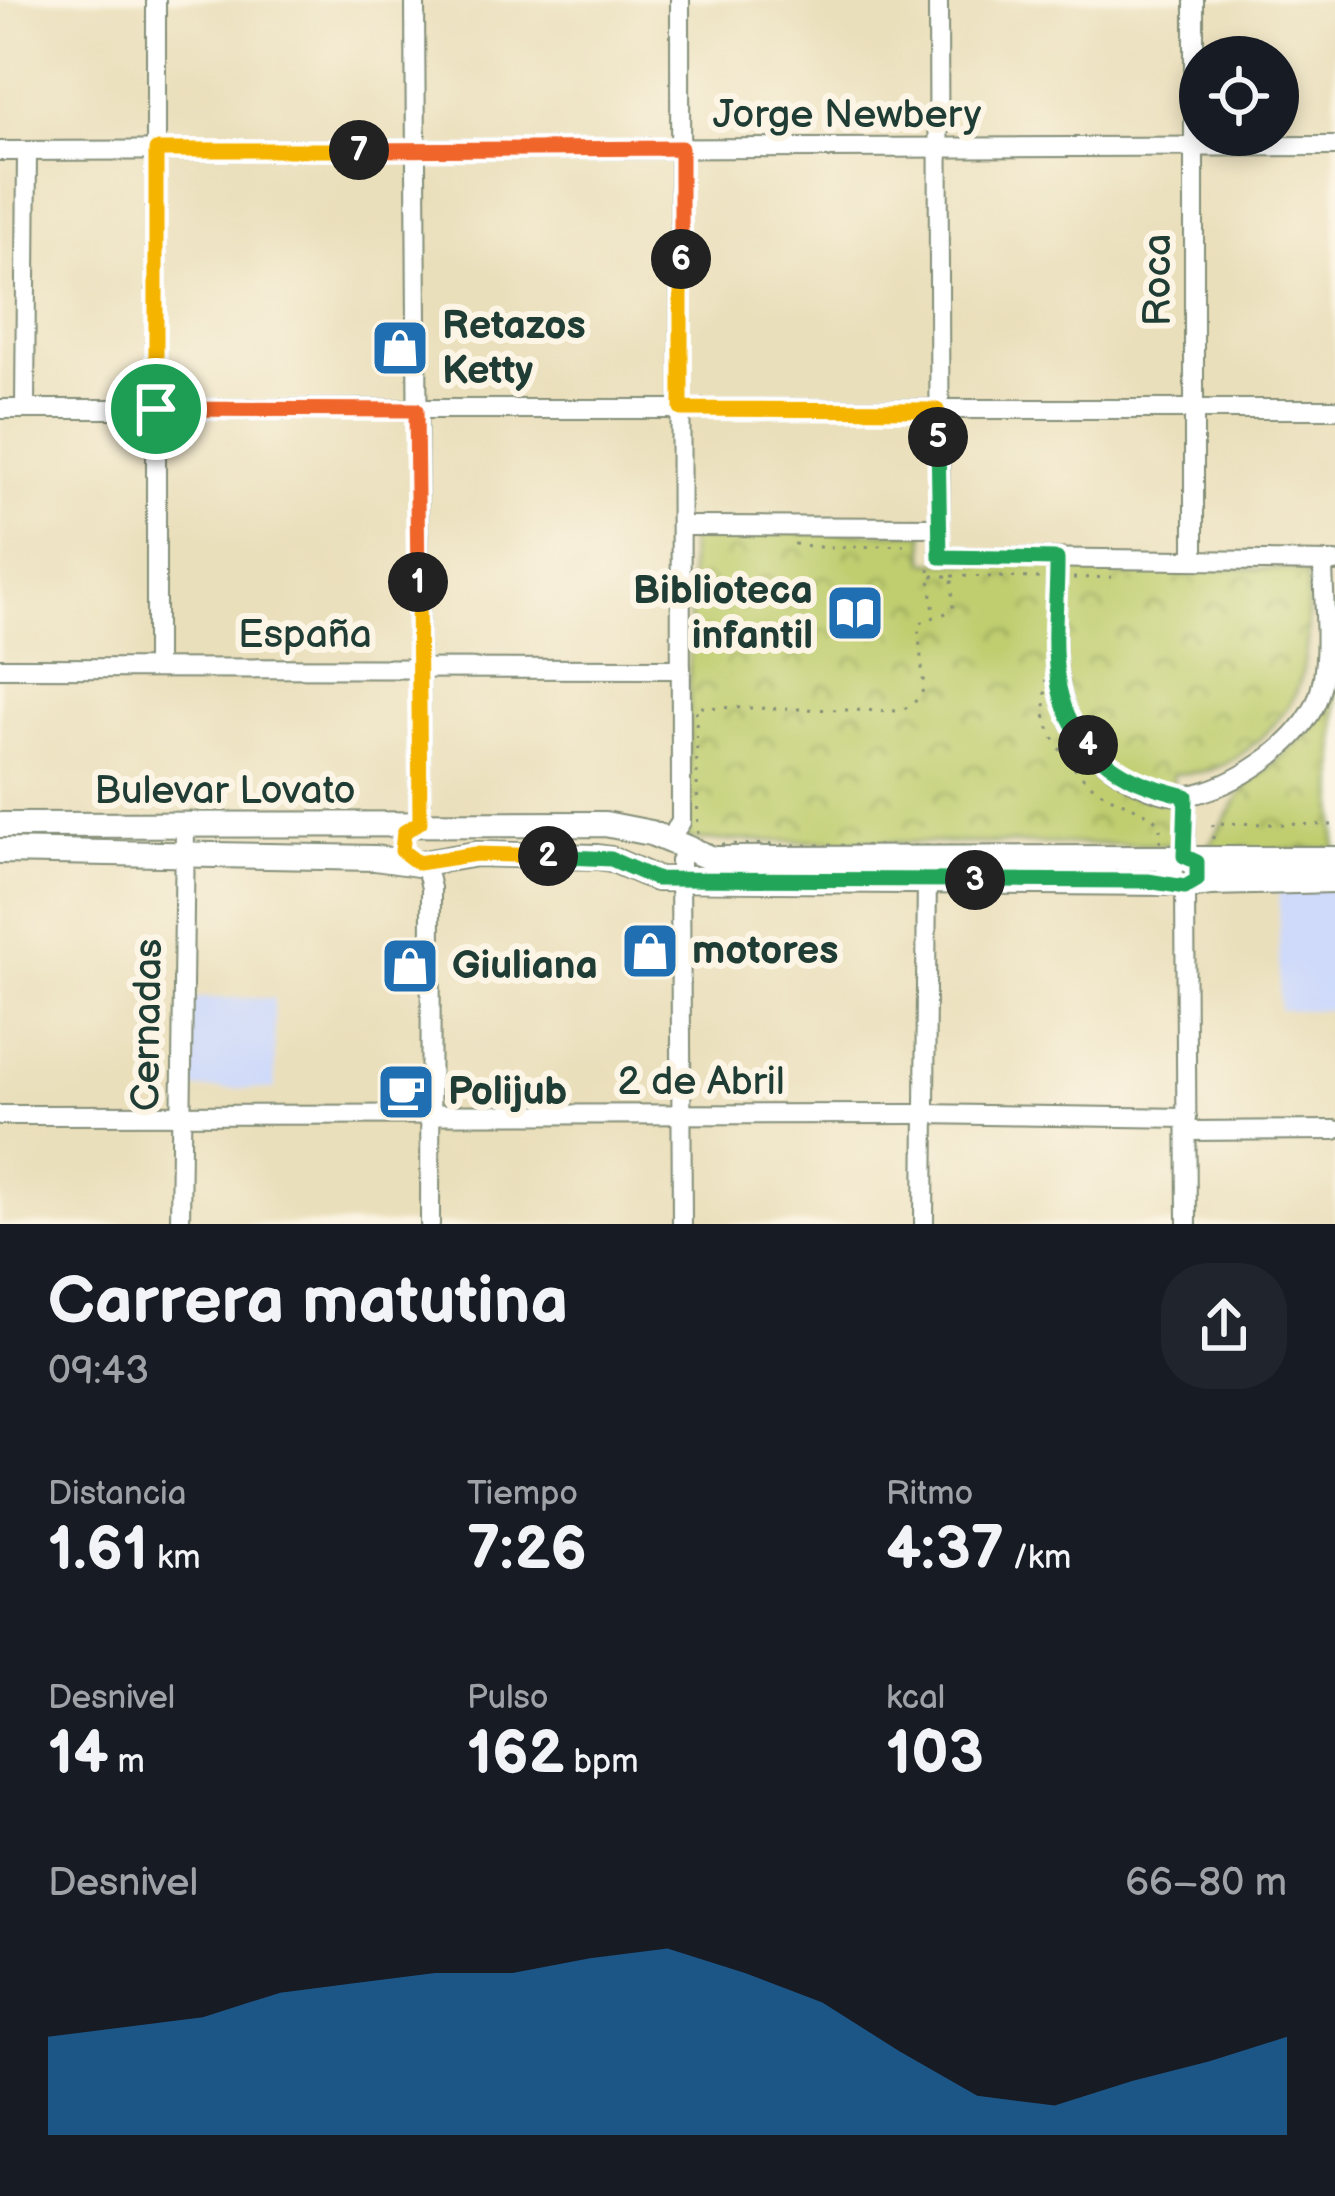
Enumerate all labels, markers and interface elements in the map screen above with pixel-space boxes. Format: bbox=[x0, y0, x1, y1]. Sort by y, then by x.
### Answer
map controls bbox=[1179, 36, 1299, 156]
button: locate bbox=[1179, 36, 1299, 156]
street label: Jorge Newbery bbox=[713, 92, 982, 139]
pin: 7 bbox=[329, 120, 389, 180]
text: 7 bbox=[350, 130, 368, 170]
pin: 6 bbox=[651, 229, 711, 289]
street label: Roca bbox=[1135, 234, 1182, 326]
text: 6 bbox=[671, 239, 691, 279]
place label: Retazos Ketty bbox=[442, 303, 586, 395]
shop icon: Retazos Ketty bbox=[369, 317, 431, 379]
pin bbox=[105, 358, 207, 460]
icon: arrive bbox=[123, 376, 189, 442]
pin: 5 bbox=[908, 407, 968, 467]
text: 5 bbox=[928, 417, 948, 457]
pin: 1 bbox=[388, 552, 448, 612]
text: 1 bbox=[411, 562, 425, 602]
place label: Biblioteca infantil bbox=[633, 568, 813, 660]
library icon: Biblioteca infantil bbox=[824, 582, 886, 644]
street label: España bbox=[238, 612, 372, 659]
pin: 4 bbox=[1058, 715, 1118, 775]
text: 4 bbox=[1078, 725, 1098, 765]
street label: Bulevar Lovato bbox=[94, 768, 356, 815]
pin: 2 bbox=[518, 826, 578, 886]
text: 2 bbox=[538, 836, 558, 876]
pin: 3 bbox=[945, 850, 1005, 910]
text: 3 bbox=[965, 860, 985, 900]
shop icon: motores bbox=[619, 920, 681, 982]
place label: motores bbox=[692, 928, 838, 975]
shop icon: Giuliana bbox=[379, 935, 441, 997]
street label: Cernadas bbox=[123, 938, 173, 1112]
place label: Giuliana bbox=[452, 943, 598, 990]
street label: 2 de Abril bbox=[617, 1059, 785, 1106]
cafe icon: Polijub bbox=[375, 1061, 437, 1123]
place label: Polijub bbox=[448, 1069, 568, 1116]
text: Carrera matutina bbox=[48, 1263, 568, 1342]
button: share bbox=[1161, 1263, 1287, 1389]
text: 09:43 bbox=[48, 1348, 149, 1395]
text: Distancia bbox=[48, 1474, 187, 1514]
text: Tiempo bbox=[467, 1474, 578, 1514]
text: Ritmo bbox=[886, 1474, 973, 1514]
text: 1.61 bbox=[48, 1514, 148, 1586]
text: 7:26 bbox=[467, 1514, 587, 1586]
text: 4:37 bbox=[886, 1514, 1004, 1586]
text: km bbox=[148, 1538, 200, 1578]
text: /km bbox=[1004, 1538, 1071, 1578]
text: Desnivel bbox=[48, 1678, 175, 1718]
text: Pulso bbox=[467, 1678, 549, 1718]
text: kcal bbox=[886, 1678, 945, 1718]
text: 14 bbox=[48, 1718, 109, 1790]
text: 162 bbox=[467, 1718, 565, 1790]
text: 103 bbox=[886, 1718, 984, 1790]
text: m bbox=[109, 1742, 145, 1782]
text: bpm bbox=[565, 1742, 638, 1782]
text: Desnivel bbox=[48, 1860, 198, 1907]
text: 66–80 m bbox=[1125, 1860, 1287, 1907]

